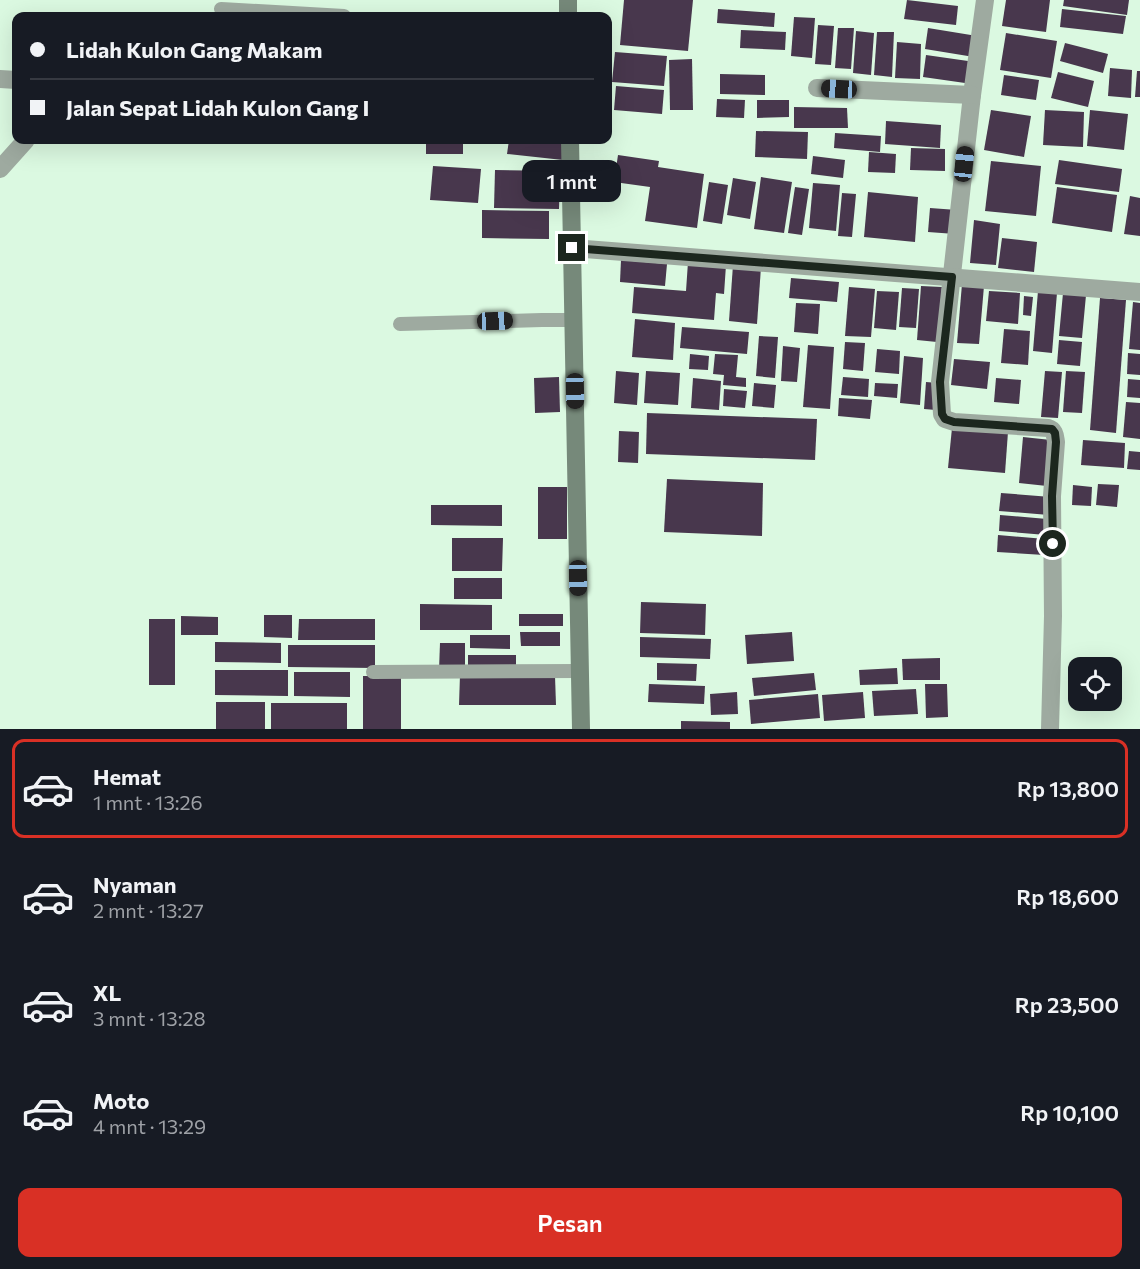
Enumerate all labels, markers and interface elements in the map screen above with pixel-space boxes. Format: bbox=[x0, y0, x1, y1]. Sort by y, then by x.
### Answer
text: Lidah Kulon Gang Makam bbox=[66, 36, 323, 63]
car bbox=[821, 79, 857, 99]
text: Jalan Sepat Lidah Kulon Gang I bbox=[66, 94, 370, 121]
car bbox=[953, 145, 975, 183]
callout: 1 mnt bbox=[522, 161, 622, 203]
text: 1 mnt bbox=[546, 169, 597, 193]
route end bbox=[558, 234, 585, 261]
car bbox=[477, 311, 513, 331]
car bbox=[566, 373, 584, 409]
route start bbox=[1039, 530, 1066, 557]
car bbox=[569, 560, 587, 596]
map controls bbox=[1068, 657, 1122, 711]
button: locate bbox=[1068, 657, 1122, 711]
icon: car bbox=[21, 762, 75, 816]
text: Hemat bbox=[93, 763, 161, 790]
text: Rp 13,800 bbox=[1017, 775, 1119, 802]
text: 1 mnt · 13:26 bbox=[93, 790, 203, 814]
icon: car bbox=[21, 870, 75, 924]
text: Nyaman bbox=[93, 871, 176, 898]
text: Rp 18,600 bbox=[1016, 883, 1119, 910]
text: 2 mnt · 13:27 bbox=[93, 898, 204, 922]
icon: car bbox=[21, 978, 75, 1032]
text: XL bbox=[93, 979, 121, 1006]
text: Rp 23,500 bbox=[1015, 991, 1119, 1018]
text: 3 mnt · 13:28 bbox=[93, 1006, 206, 1030]
icon: car bbox=[21, 1086, 75, 1140]
text: Moto bbox=[93, 1087, 149, 1114]
text: Rp 10,100 bbox=[1020, 1099, 1119, 1126]
text: 4 mnt · 13:29 bbox=[93, 1114, 206, 1138]
button: Pesan bbox=[18, 1188, 1122, 1257]

